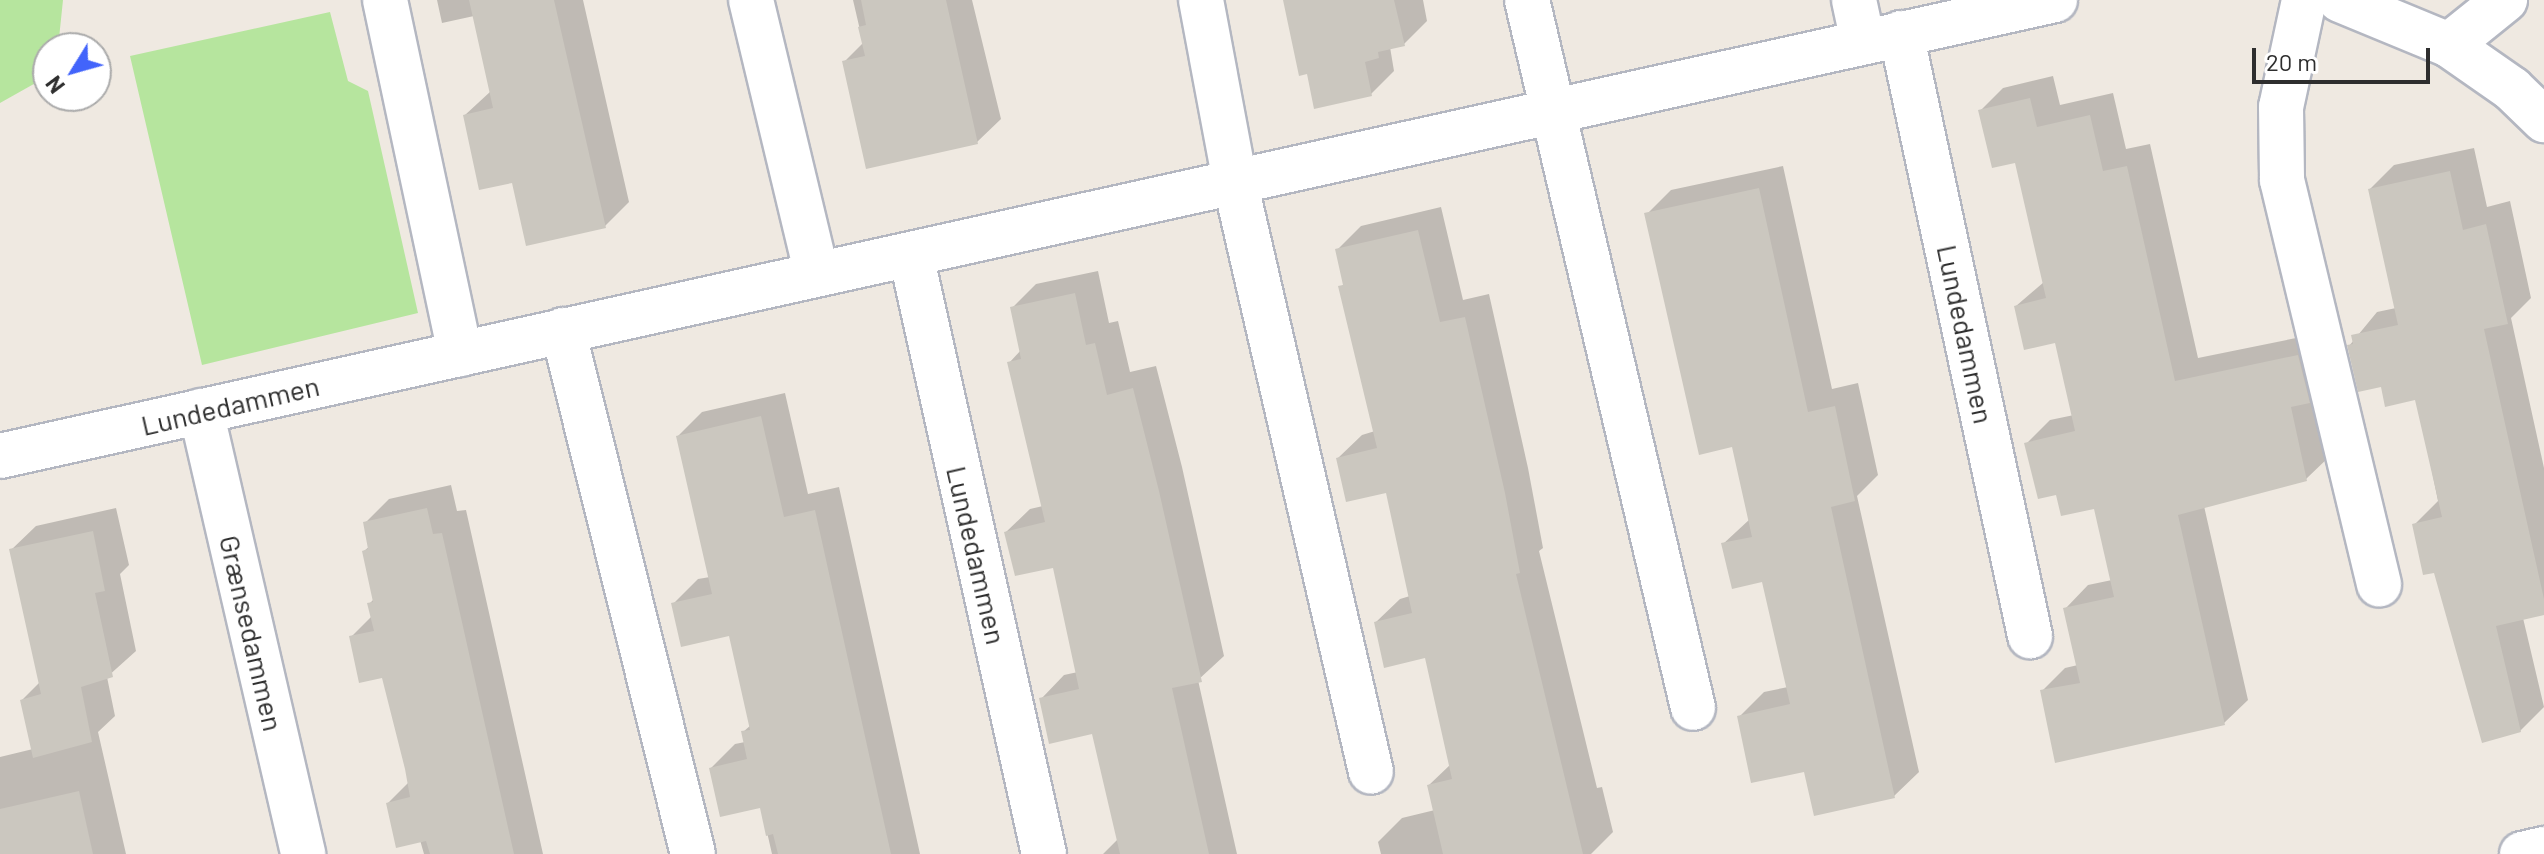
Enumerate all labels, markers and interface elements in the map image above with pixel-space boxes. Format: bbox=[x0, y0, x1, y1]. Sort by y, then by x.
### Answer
north arrow bbox=[32, 32, 112, 112]
scale bar bbox=[2256, 32, 2434, 82]
text: 20 m bbox=[2266, 47, 2317, 76]
text: N bbox=[40, 72, 69, 99]
street label: Lundedammen bbox=[1931, 242, 2001, 426]
street label: Lundedammen bbox=[138, 368, 322, 442]
street label: Lundedammen bbox=[940, 463, 1014, 647]
street label: Grænsedammen bbox=[213, 532, 291, 734]

